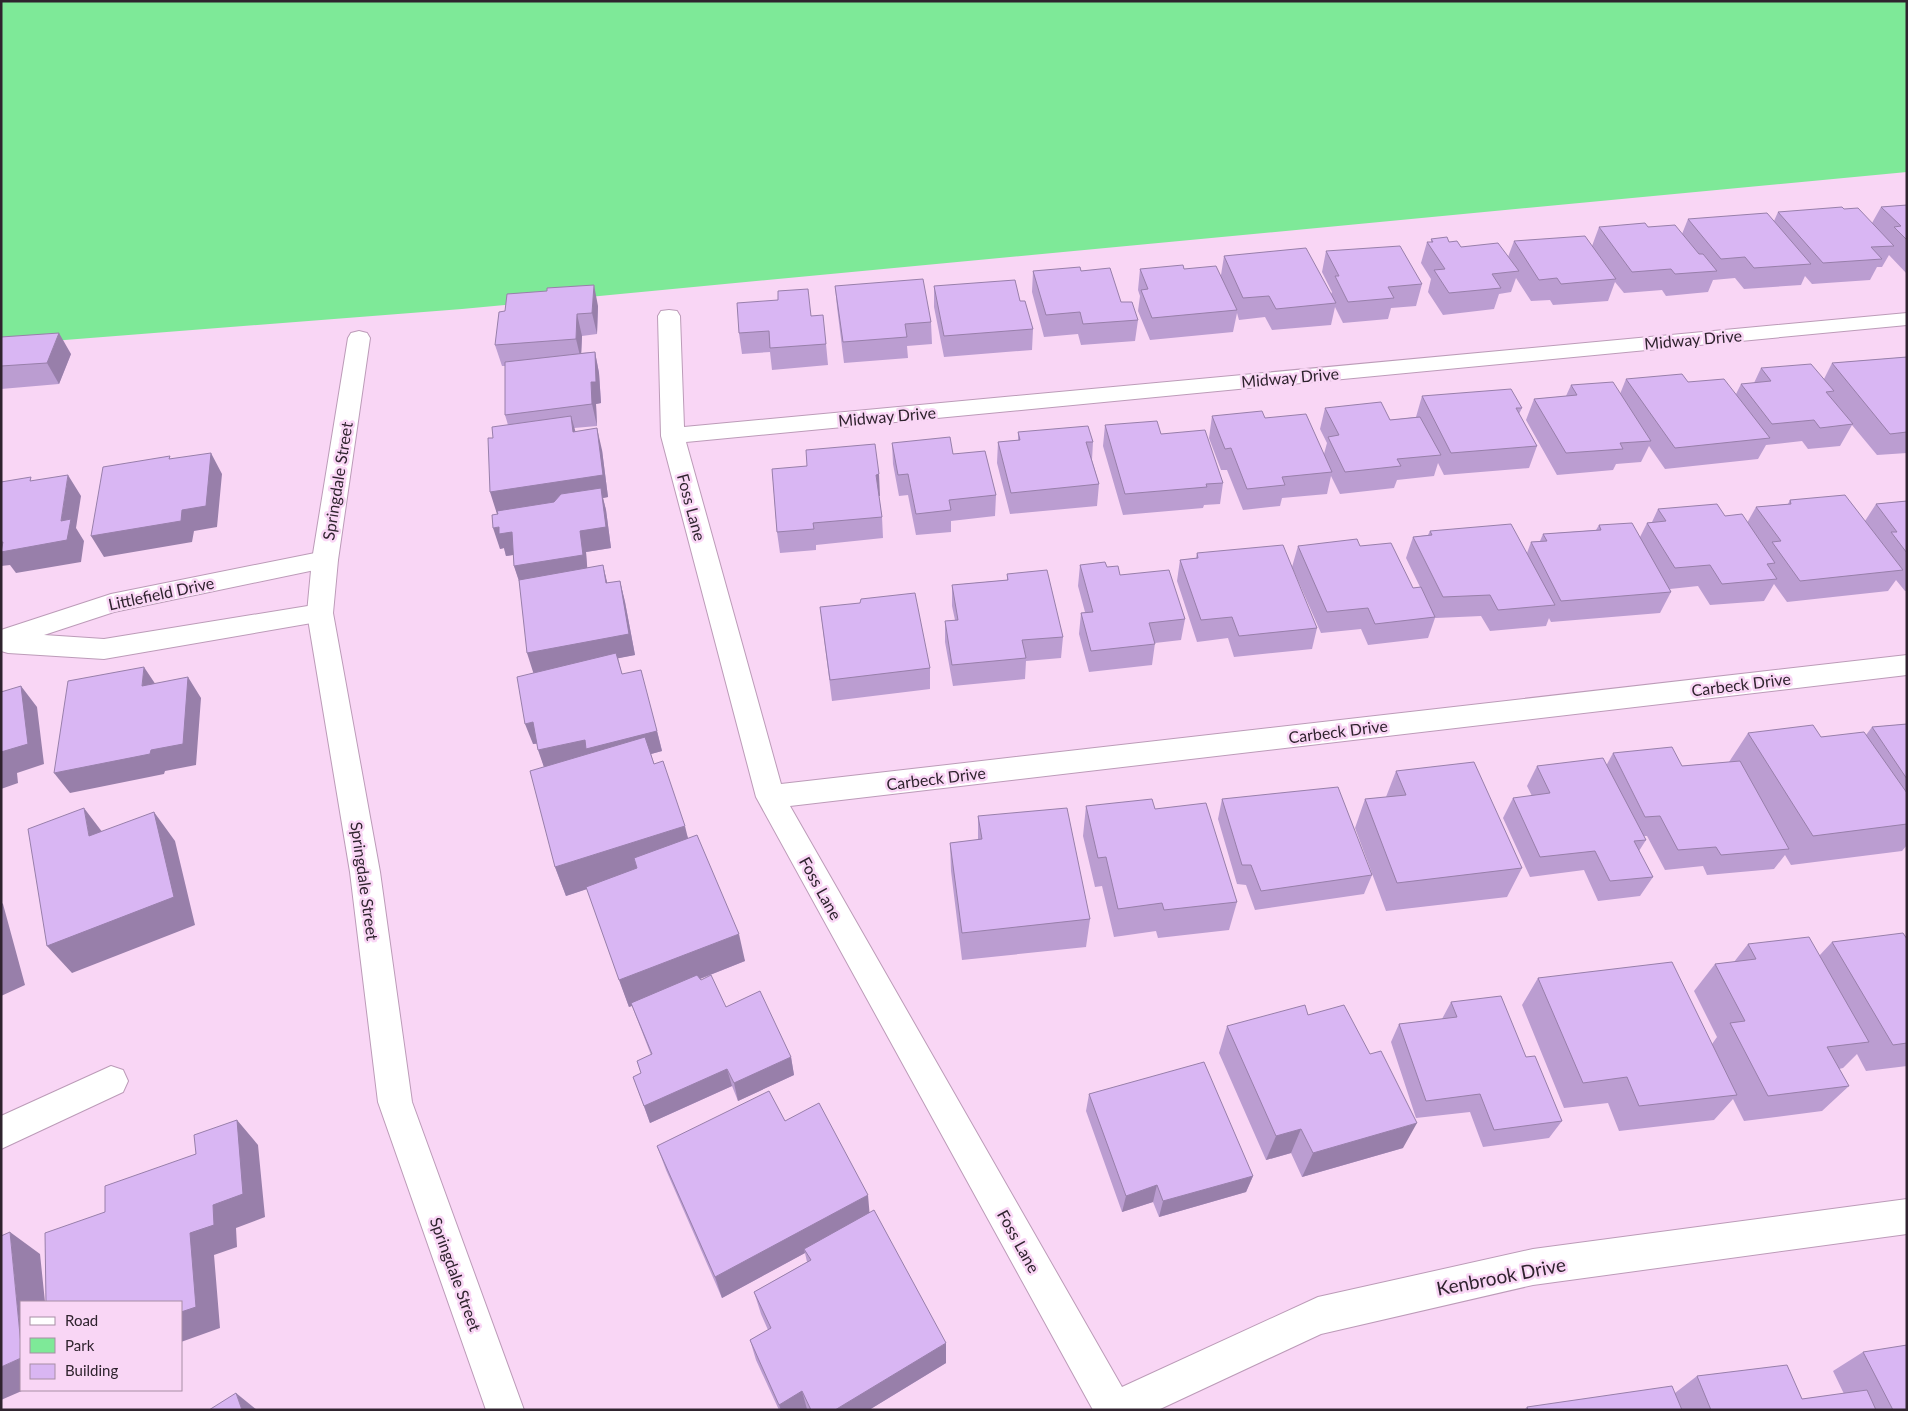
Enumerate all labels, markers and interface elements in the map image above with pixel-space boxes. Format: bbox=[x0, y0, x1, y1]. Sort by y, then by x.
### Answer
street label: Midway Drive bbox=[1643, 325, 1743, 353]
street label: Midway Drive bbox=[1240, 363, 1340, 391]
street label: Midway Drive bbox=[837, 402, 937, 430]
street label: Springdale Street bbox=[318, 420, 356, 542]
street label: Foss Lane bbox=[674, 471, 710, 543]
street label: Littlefield Drive bbox=[106, 573, 216, 613]
street label: Carbeck Drive bbox=[1690, 668, 1792, 700]
street label: Carbeck Drive bbox=[1287, 715, 1389, 747]
street label: Carbeck Drive bbox=[885, 762, 987, 794]
street label: Springdale Street bbox=[347, 820, 383, 942]
street label: Foss Lane bbox=[796, 853, 846, 923]
street label: Foss Lane bbox=[994, 1206, 1044, 1276]
street label: Springdale Street bbox=[427, 1215, 485, 1334]
street label: Kenbrook Drive bbox=[1434, 1252, 1568, 1300]
legend bbox=[20, 1301, 182, 1391]
text: Road bbox=[65, 1311, 98, 1329]
text: Park bbox=[65, 1336, 95, 1354]
text: Building bbox=[65, 1361, 118, 1379]

